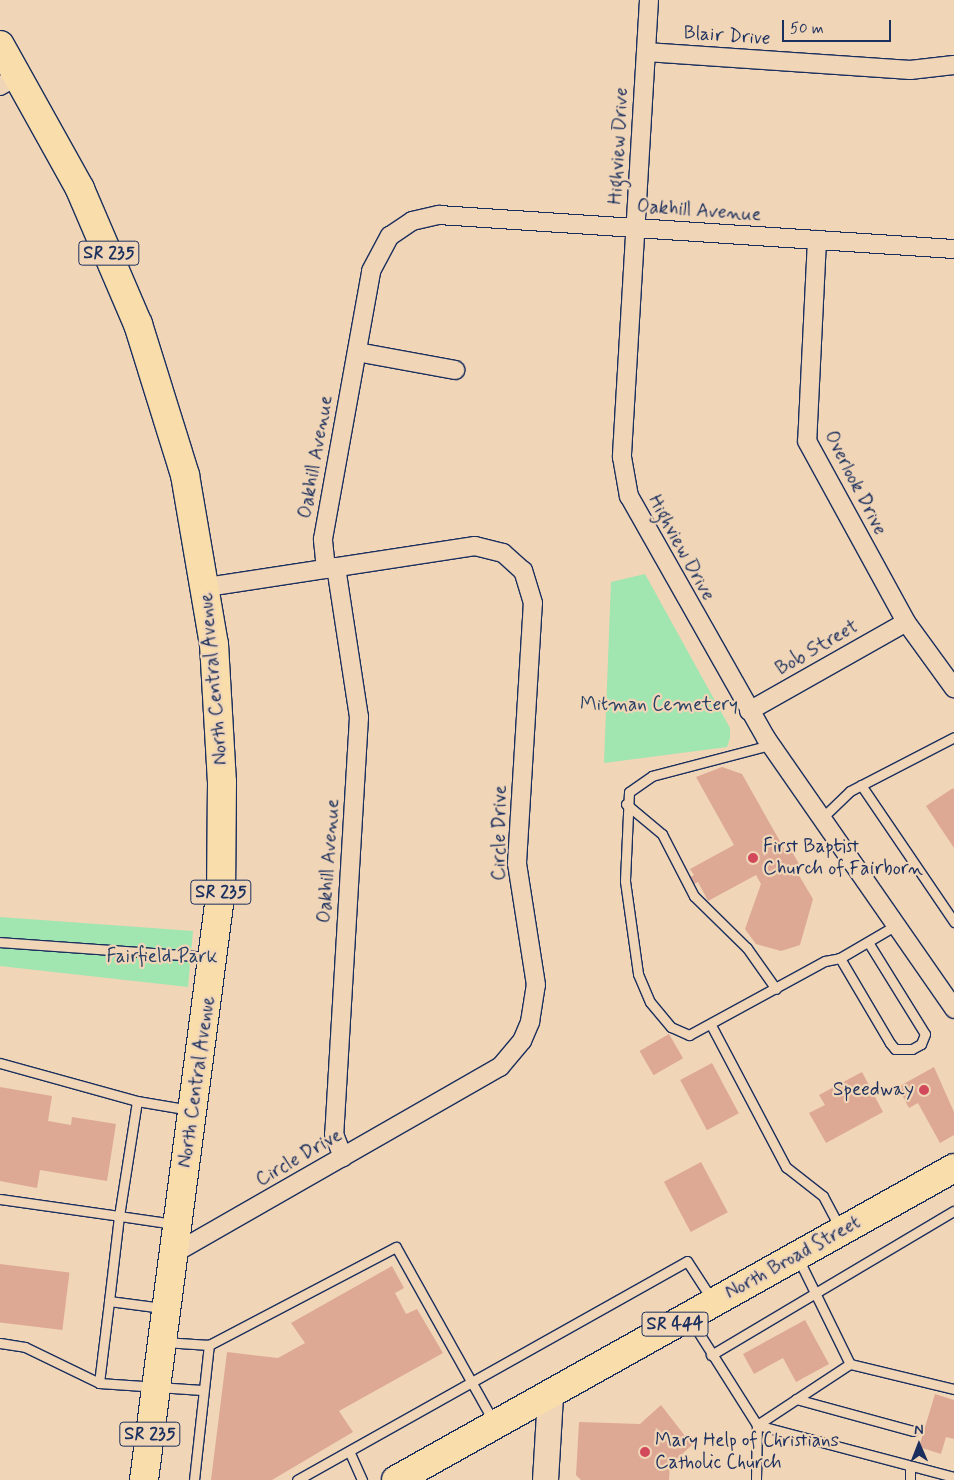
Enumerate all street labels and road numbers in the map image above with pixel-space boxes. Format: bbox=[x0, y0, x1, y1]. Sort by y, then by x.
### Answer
street label: Blair Drive bbox=[683, 22, 771, 50]
street label: Highview Drive bbox=[605, 88, 633, 204]
street label: Oakhill Avenue bbox=[639, 195, 759, 227]
road number: SR 235 bbox=[78, 238, 140, 268]
street label: Oakhill Avenue bbox=[294, 396, 338, 518]
street label: Overlook Drive bbox=[819, 427, 891, 539]
street label: Highview Drive bbox=[643, 492, 719, 604]
street label: North Central Avenue bbox=[195, 590, 233, 768]
street label: Bob Street bbox=[772, 616, 862, 680]
street label: Circle Drive bbox=[488, 786, 512, 880]
street label: Oakhill Avenue bbox=[313, 801, 345, 921]
road number: SR 235 bbox=[190, 876, 252, 908]
street label: North Central Avenue bbox=[173, 992, 221, 1172]
street label: Circle Drive bbox=[253, 1125, 345, 1191]
street label: North Broad Street bbox=[720, 1211, 866, 1305]
road number: SR 444 bbox=[641, 1308, 709, 1340]
road number: SR 235 bbox=[119, 1418, 181, 1450]

